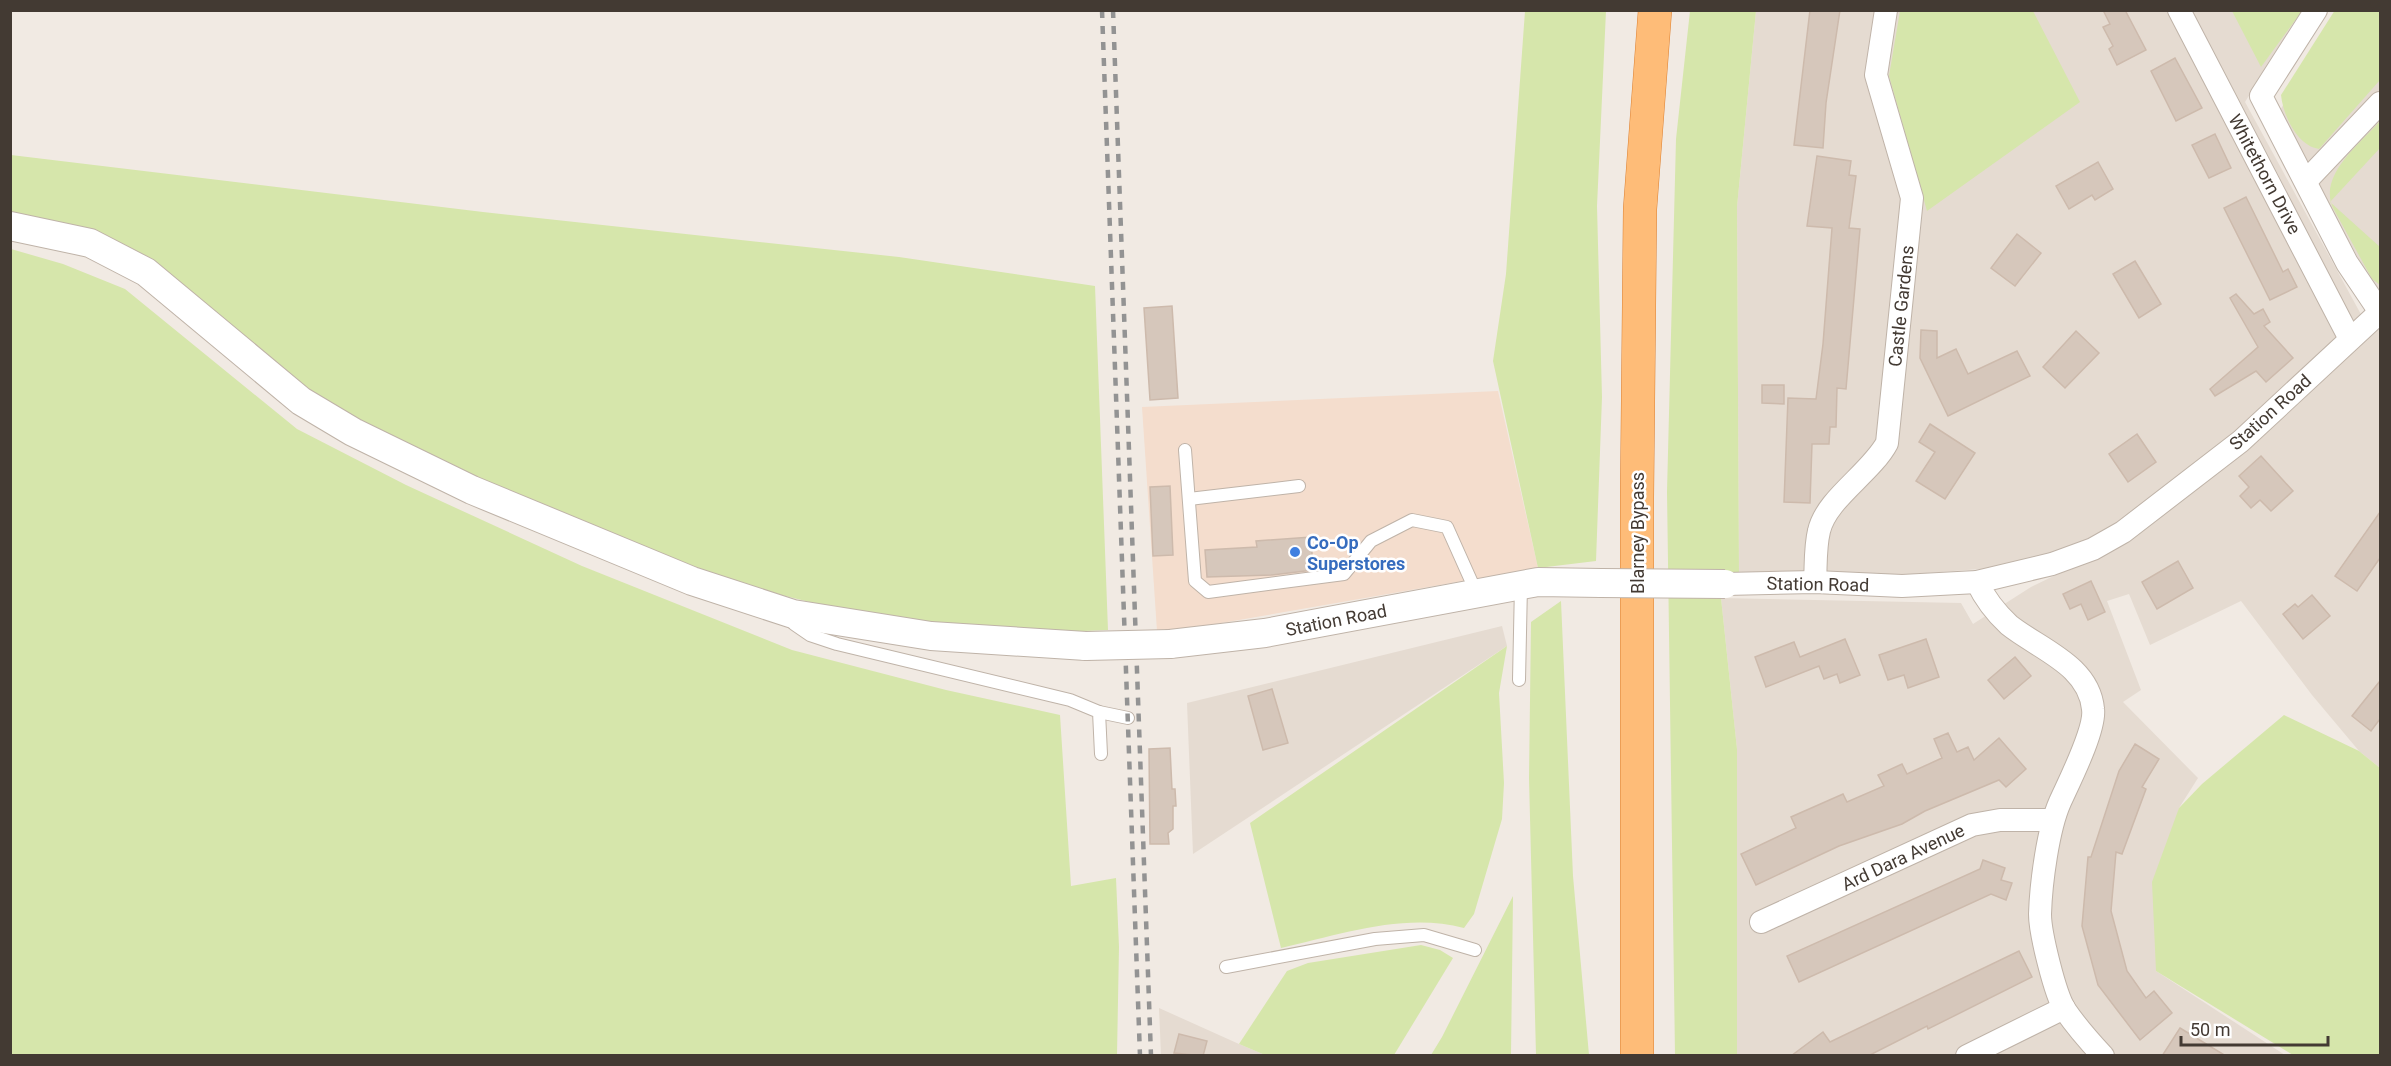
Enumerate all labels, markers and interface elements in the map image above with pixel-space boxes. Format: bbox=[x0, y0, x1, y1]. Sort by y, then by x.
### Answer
street label: Whitethorn Drive bbox=[2225, 110, 2305, 238]
street label: Castle Gardens bbox=[1884, 244, 1918, 368]
street label: Station Road bbox=[2225, 370, 2315, 454]
street label: Blarney Bypass bbox=[1627, 472, 1648, 594]
place label: Co-Op Superstores bbox=[1307, 532, 1405, 574]
marker: Co-Op Superstores bbox=[1288, 545, 1302, 559]
street label: Station Road bbox=[1767, 573, 1869, 595]
street label: Station Road bbox=[1284, 600, 1388, 640]
street label: Ard Dara Avenue bbox=[1838, 819, 1968, 895]
scale bar bbox=[2181, 1009, 2328, 1047]
text: 50 m bbox=[2190, 1019, 2230, 1040]

